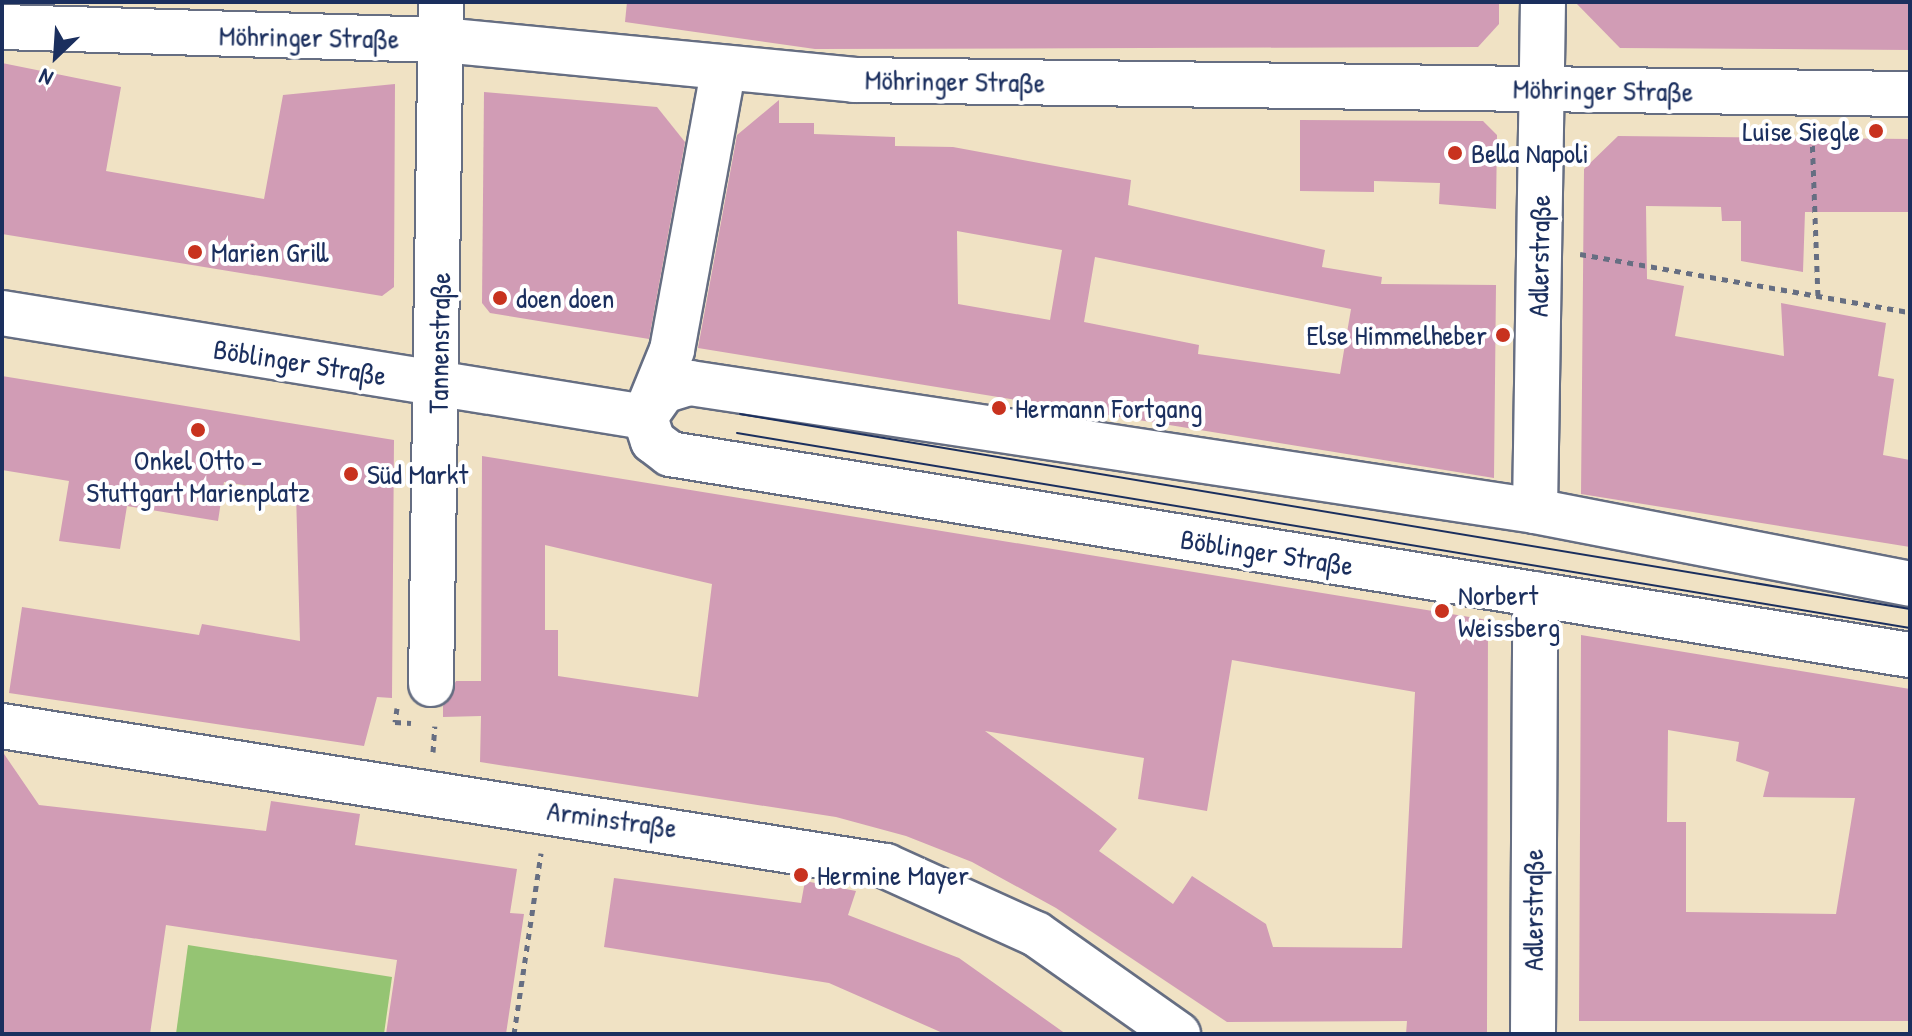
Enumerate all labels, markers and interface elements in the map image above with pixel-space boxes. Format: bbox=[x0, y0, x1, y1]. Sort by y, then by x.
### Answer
north arrow bbox=[16, 16, 96, 96]
street label: Möhringer Straße bbox=[219, 19, 399, 55]
text: N bbox=[34, 62, 58, 94]
street label: Möhringer Straße bbox=[865, 63, 1045, 99]
street label: Möhringer Straße bbox=[1513, 72, 1693, 108]
place label: Luise Siegle bbox=[1742, 114, 1860, 148]
marker: Luise Siegle bbox=[1867, 122, 1885, 140]
place label: Bella Napoli bbox=[1471, 136, 1589, 170]
marker: Bella Napoli bbox=[1446, 144, 1464, 162]
street label: Adlerstraße bbox=[1521, 195, 1557, 317]
place label: Marien Grill bbox=[211, 235, 328, 269]
marker: Marien Grill bbox=[186, 243, 204, 261]
street label: Tannenstraße bbox=[421, 272, 457, 414]
place label: doen doen bbox=[516, 281, 614, 315]
marker: doen doen bbox=[491, 289, 509, 307]
place label: Else Himmelheber bbox=[1306, 318, 1487, 352]
marker: Else Himmelheber bbox=[1494, 326, 1512, 344]
street label: Böblinger Straße bbox=[211, 332, 389, 392]
place label: Hermann Fortgang bbox=[1015, 391, 1203, 425]
marker: Hermann Fortgang bbox=[990, 399, 1008, 417]
marker: Onkel Otto - Stuttgart Marienplatz bbox=[189, 421, 207, 439]
place label: Onkel Otto - Stuttgart Marienplatz bbox=[86, 443, 310, 509]
place label: Süd Markt bbox=[367, 457, 468, 491]
marker: Süd Markt bbox=[342, 465, 360, 483]
street label: Böblinger Straße bbox=[1178, 522, 1356, 582]
place label: Norbert Weissberg bbox=[1458, 578, 1560, 644]
marker: Norbert Weissberg bbox=[1433, 602, 1451, 620]
street label: Arminstraße bbox=[545, 793, 679, 845]
street label: Adlerstraße bbox=[1516, 849, 1550, 971]
place label: Hermine Mayer bbox=[817, 858, 969, 892]
marker: Hermine Mayer bbox=[792, 866, 810, 884]

